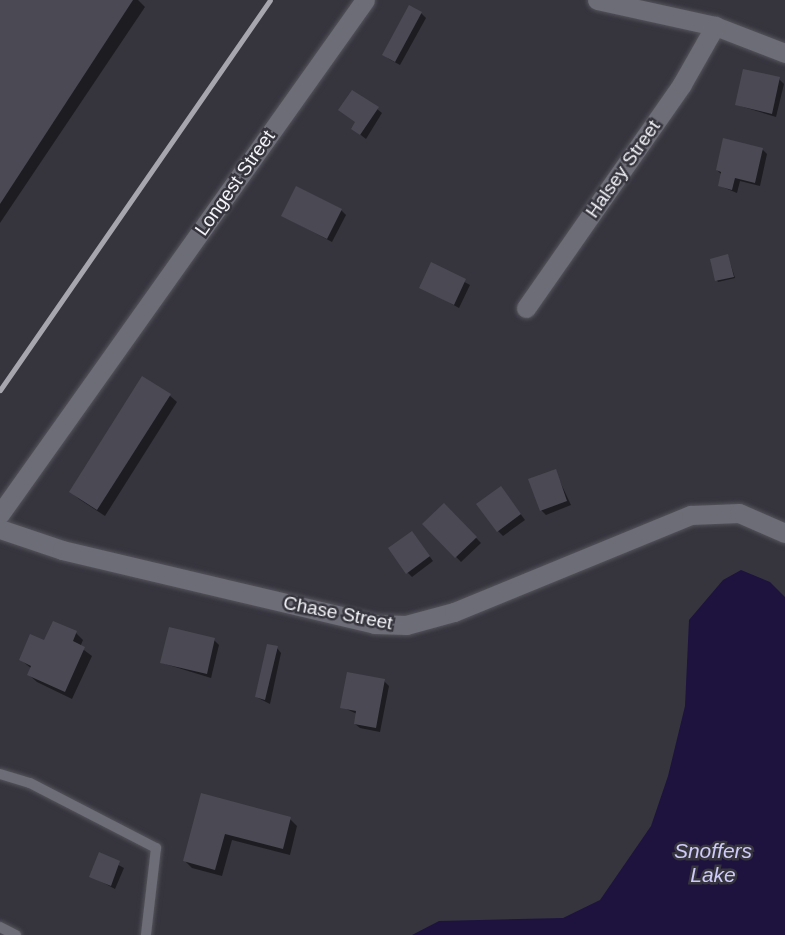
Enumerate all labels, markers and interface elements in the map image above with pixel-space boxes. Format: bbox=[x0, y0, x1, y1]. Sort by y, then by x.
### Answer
street label: Halsey Street bbox=[581, 116, 665, 222]
street label: Longest Street bbox=[190, 126, 280, 240]
street label: Chase Street bbox=[281, 591, 395, 635]
water label: Snoffers Lake bbox=[674, 838, 752, 888]

